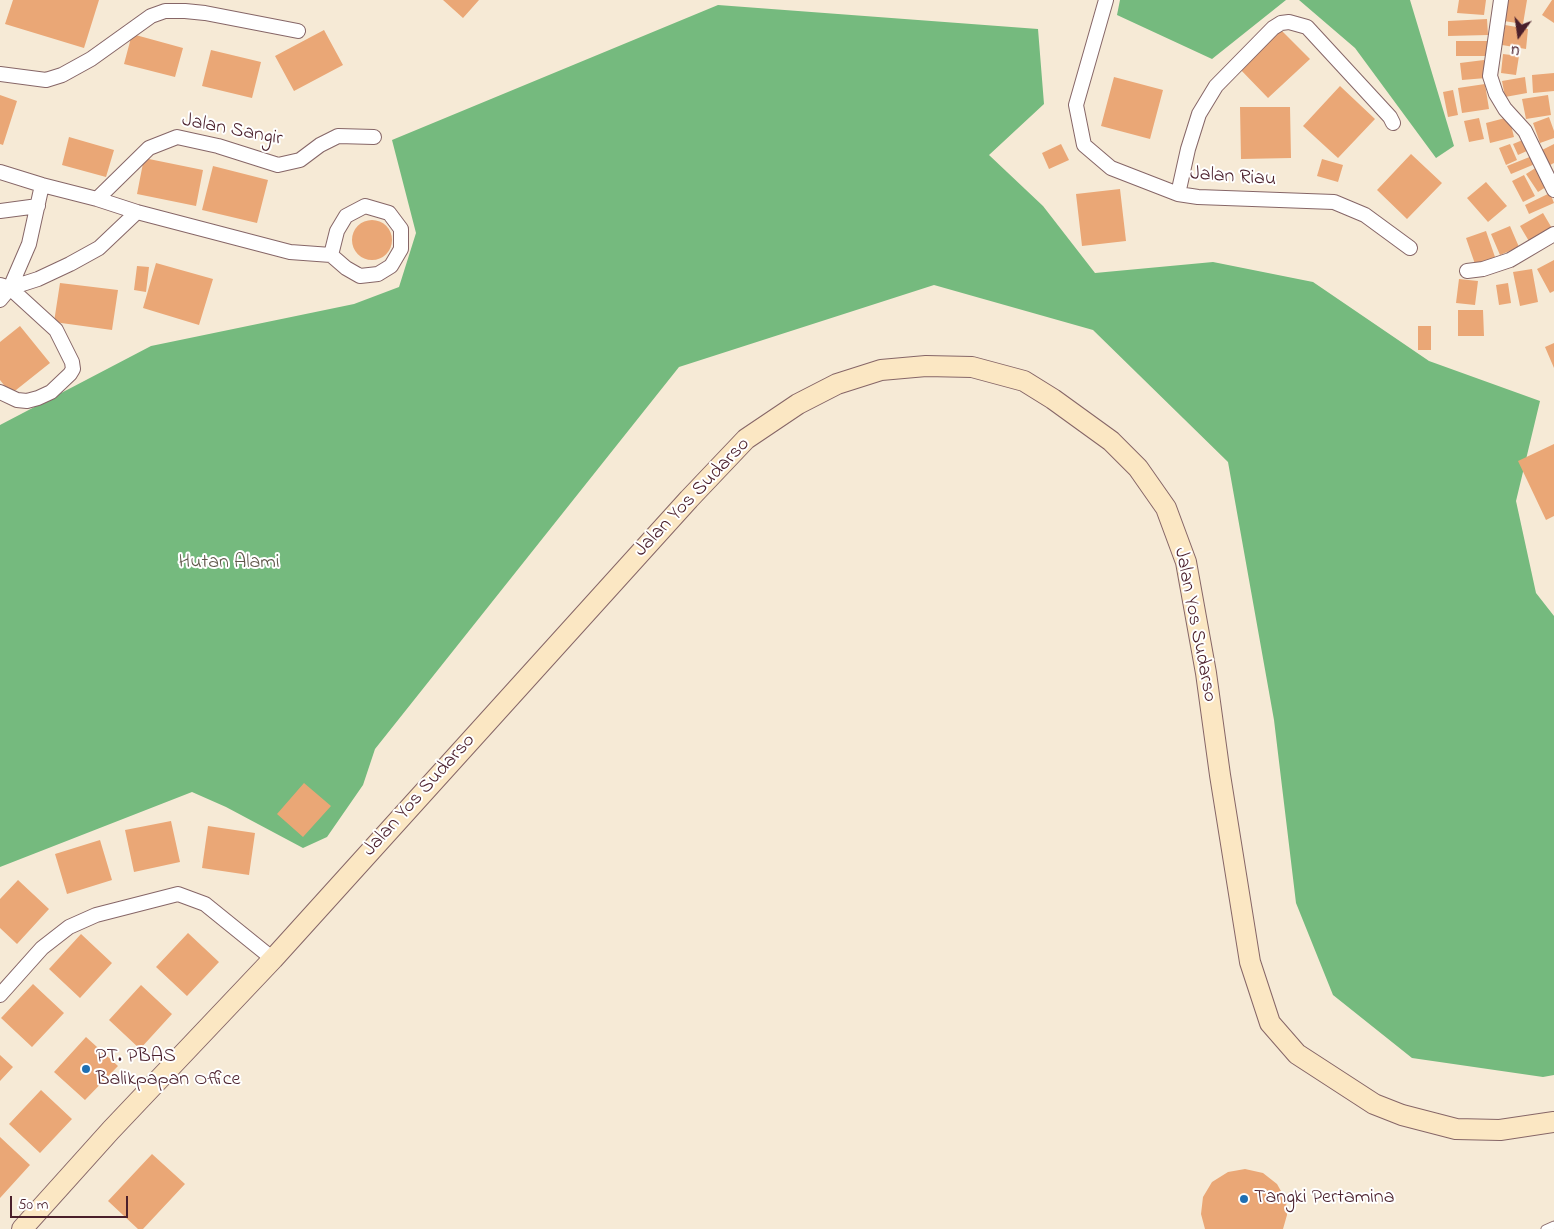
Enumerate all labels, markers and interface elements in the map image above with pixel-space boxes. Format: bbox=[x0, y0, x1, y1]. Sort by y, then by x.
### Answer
north arrow bbox=[1494, 10, 1544, 60]
text: U bbox=[1508, 39, 1522, 61]
street label: Jalan Sangir bbox=[180, 110, 284, 152]
street label: Jalan Riau bbox=[1189, 163, 1277, 193]
street label: Jalan Yos Sudarso bbox=[630, 433, 756, 563]
street label: Jalan Yos Sudarso bbox=[1167, 546, 1221, 704]
park label: Hutan Alami bbox=[179, 552, 279, 576]
street label: Jalan Yos Sudarso bbox=[359, 730, 481, 862]
place label: PT. PBAS Balikpapan Office bbox=[96, 1046, 241, 1093]
marker: PT. PBAS Balikpapan Office bbox=[80, 1063, 92, 1075]
scale bar bbox=[12, 1186, 130, 1218]
place label: Tangki Pertamina bbox=[1254, 1187, 1395, 1211]
marker: Tangki Pertamina bbox=[1238, 1193, 1250, 1205]
text: 50 m bbox=[18, 1194, 48, 1216]

